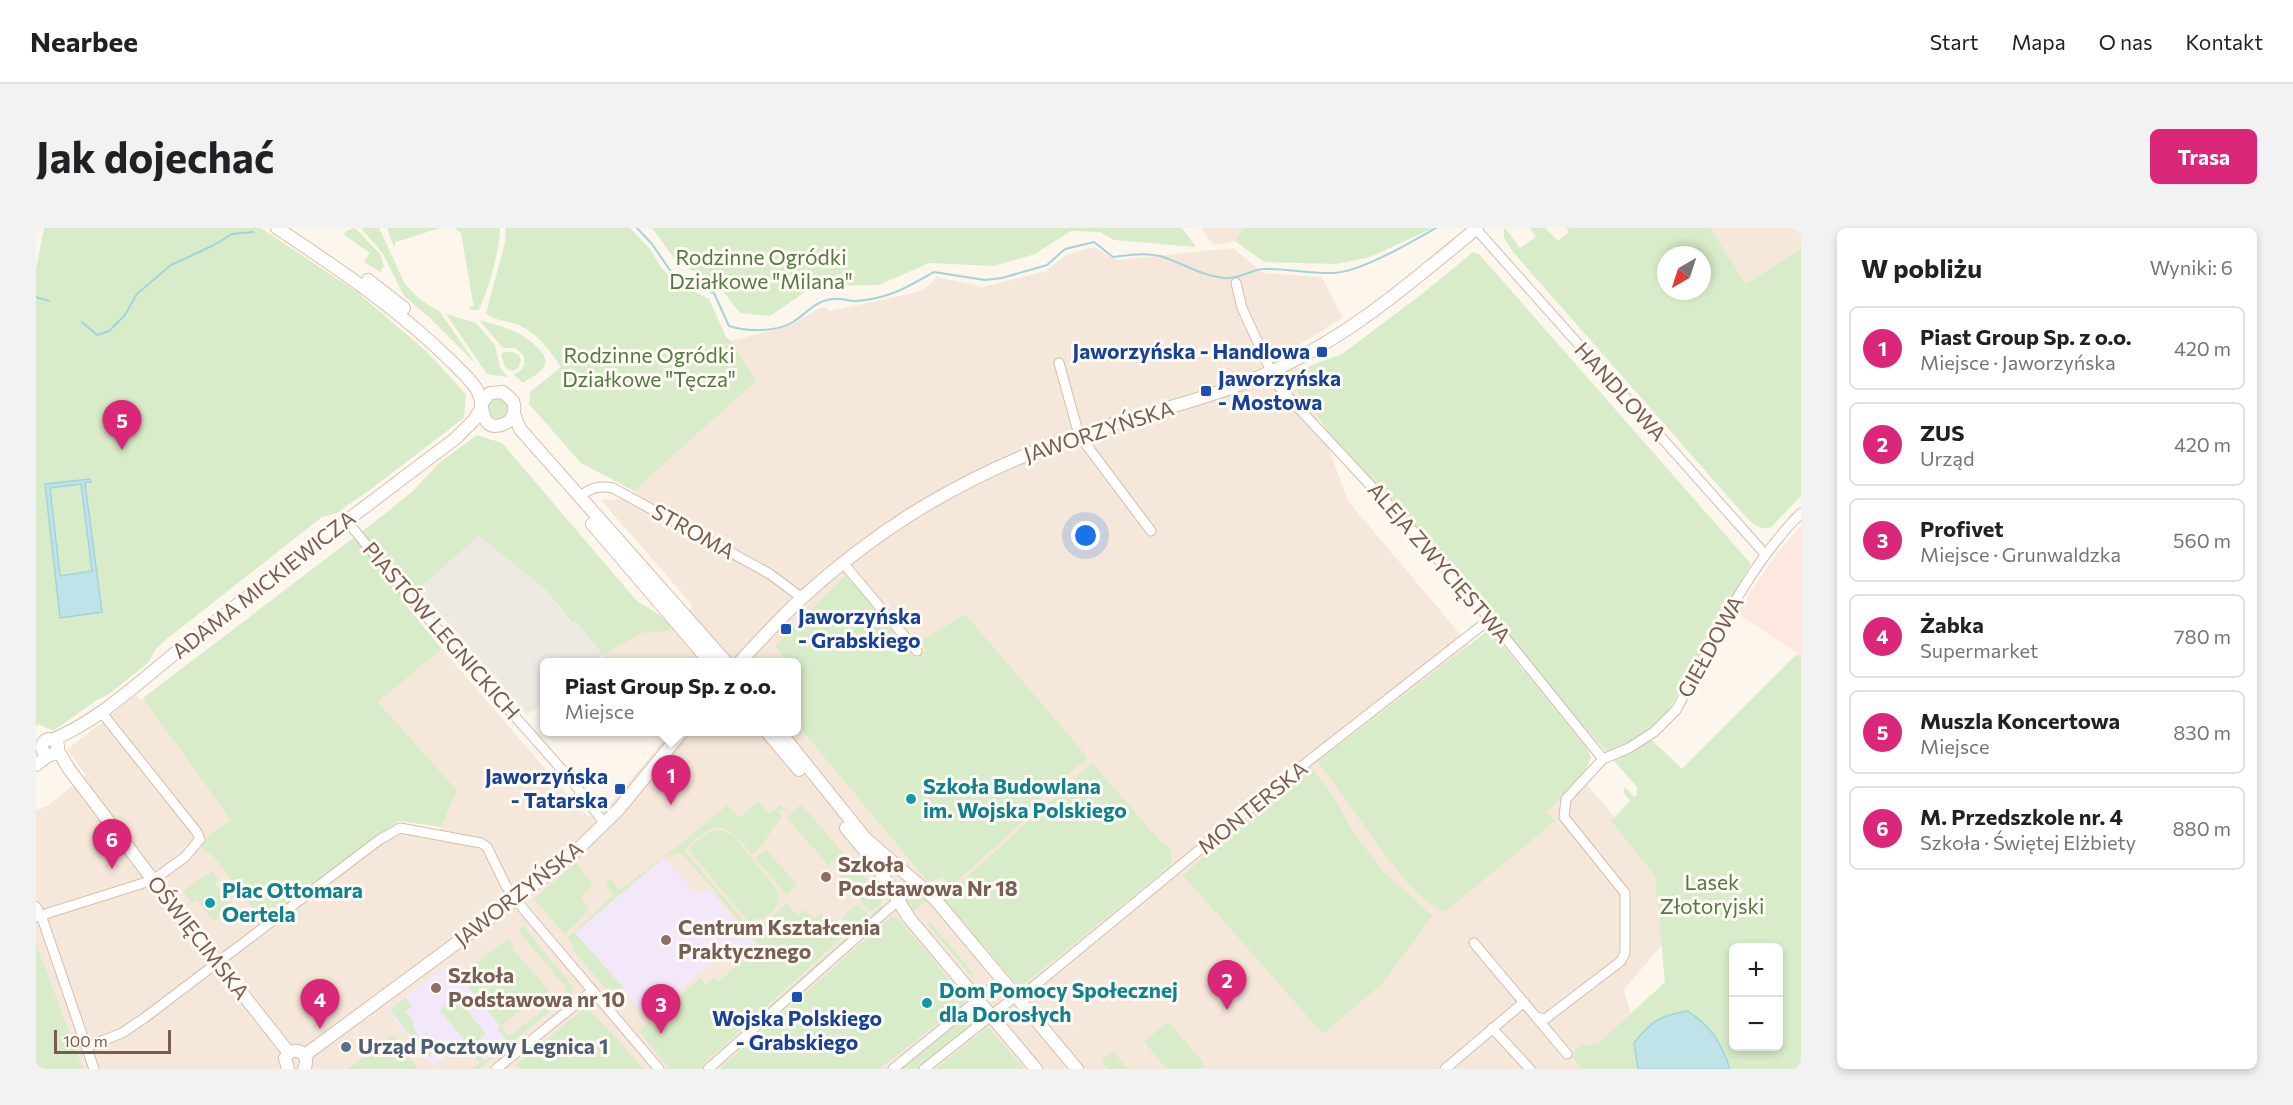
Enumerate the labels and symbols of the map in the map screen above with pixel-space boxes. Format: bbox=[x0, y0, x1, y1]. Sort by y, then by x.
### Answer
park label: Rodzinne Ogródki Działkowe "Milana" bbox=[669, 244, 853, 293]
north arrow bbox=[1657, 246, 1711, 300]
street label: HANDLOWA bbox=[1570, 336, 1672, 446]
place label: Jaworzyńska - Handlowa bbox=[1073, 338, 1310, 363]
park label: Rodzinne Ogródki Działkowe "Tęcza" bbox=[562, 342, 736, 391]
marker: Jaworzyńska - Handlowa bbox=[1315, 345, 1329, 359]
place label: Jaworzyńska - Mostowa bbox=[1218, 365, 1341, 414]
marker: Jaworzyńska - Mostowa bbox=[1199, 384, 1213, 398]
street label: JAWORZYŃSKA bbox=[1021, 395, 1176, 467]
pin: 5 bbox=[102, 400, 142, 450]
street label: ALEJA ZWYCIĘSTWA bbox=[1364, 477, 1517, 647]
street label: STROMA bbox=[648, 498, 739, 564]
street label: ADAMA MICKIEWICZA bbox=[167, 505, 360, 663]
your location bbox=[1071, 521, 1100, 550]
street label: PIASTÓW LEGNICKICH bbox=[358, 536, 526, 724]
street label: GIEŁDOWA bbox=[1671, 591, 1748, 702]
place label: Jaworzyńska - Grabskiego bbox=[798, 603, 921, 652]
marker: Jaworzyńska - Grabskiego bbox=[779, 622, 793, 636]
street label: MONTERSKA bbox=[1192, 755, 1312, 859]
pin: 1 bbox=[652, 756, 690, 805]
place label: Jaworzyńska - Tatarska bbox=[485, 763, 608, 812]
place label: Szkoła Budowlana im. Wojska Polskiego bbox=[923, 773, 1127, 822]
marker: Jaworzyńska - Tatarska bbox=[613, 782, 627, 796]
marker: Szkoła Budowlana im. Wojska Polskiego bbox=[904, 792, 918, 806]
pin: 6 bbox=[92, 820, 132, 869]
street label: JAWORZYŃSKA bbox=[449, 835, 587, 951]
place label: Szkoła Podstawowa Nr 18 bbox=[838, 851, 1018, 900]
park label: Lasek Złotoryjski bbox=[1660, 869, 1764, 918]
street label: OŚWIĘCIMSKA bbox=[143, 870, 255, 1004]
marker: Szkoła Podstawowa Nr 18 bbox=[819, 870, 833, 884]
place label: Plac Ottomara Oertela bbox=[222, 877, 363, 926]
marker: Plac Ottomara Oertela bbox=[203, 896, 217, 910]
place label: Centrum Kształcenia Praktycznego bbox=[678, 914, 880, 963]
marker: Centrum Kształcenia Praktycznego bbox=[659, 933, 673, 947]
pin: 2 bbox=[1208, 960, 1246, 1010]
place label: Szkoła Podstawowa nr 10 bbox=[448, 962, 625, 1011]
place label: Dom Pomocy Społecznej dla Dorosłych bbox=[939, 977, 1178, 1026]
pin: 4 bbox=[300, 980, 340, 1029]
marker: Szkoła Podstawowa nr 10 bbox=[429, 981, 443, 995]
pin: 3 bbox=[642, 984, 680, 1034]
marker: Wojska Polskiego - Grabskiego bbox=[790, 990, 804, 1004]
marker: Dom Pomocy Społecznej dla Dorosłych bbox=[920, 996, 934, 1010]
place label: Wojska Polskiego - Grabskiego bbox=[712, 1005, 882, 1054]
scale bar bbox=[54, 1027, 171, 1054]
place label: Urząd Pocztowy Legnica 1 bbox=[358, 1033, 608, 1058]
marker: Urząd Pocztowy Legnica 1 bbox=[339, 1040, 353, 1054]

